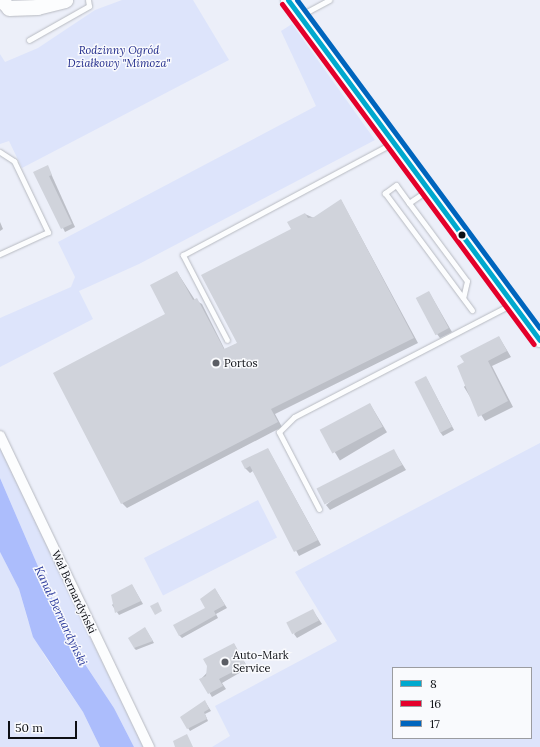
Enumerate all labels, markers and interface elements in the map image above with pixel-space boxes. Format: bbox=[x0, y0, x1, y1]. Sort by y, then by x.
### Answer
park label: Rodzinny Ogród Działkowy "Mimoza" bbox=[68, 44, 170, 70]
unlabelled marker bbox=[457, 230, 467, 240]
place label: Portos bbox=[224, 356, 258, 370]
marker: Portos bbox=[211, 358, 221, 368]
street label: Wał Bernardyński bbox=[49, 548, 99, 636]
water label: Kanał Bernardyński bbox=[32, 564, 90, 668]
place label: Auto-Mark Service bbox=[233, 649, 289, 675]
marker: Auto-Mark Service bbox=[220, 657, 230, 667]
legend bbox=[392, 667, 532, 739]
text: 8 bbox=[430, 676, 437, 691]
text: 16 bbox=[430, 696, 441, 711]
scale bar bbox=[10, 713, 79, 739]
text: 17 bbox=[430, 716, 440, 731]
text: 50 m bbox=[15, 720, 43, 735]

